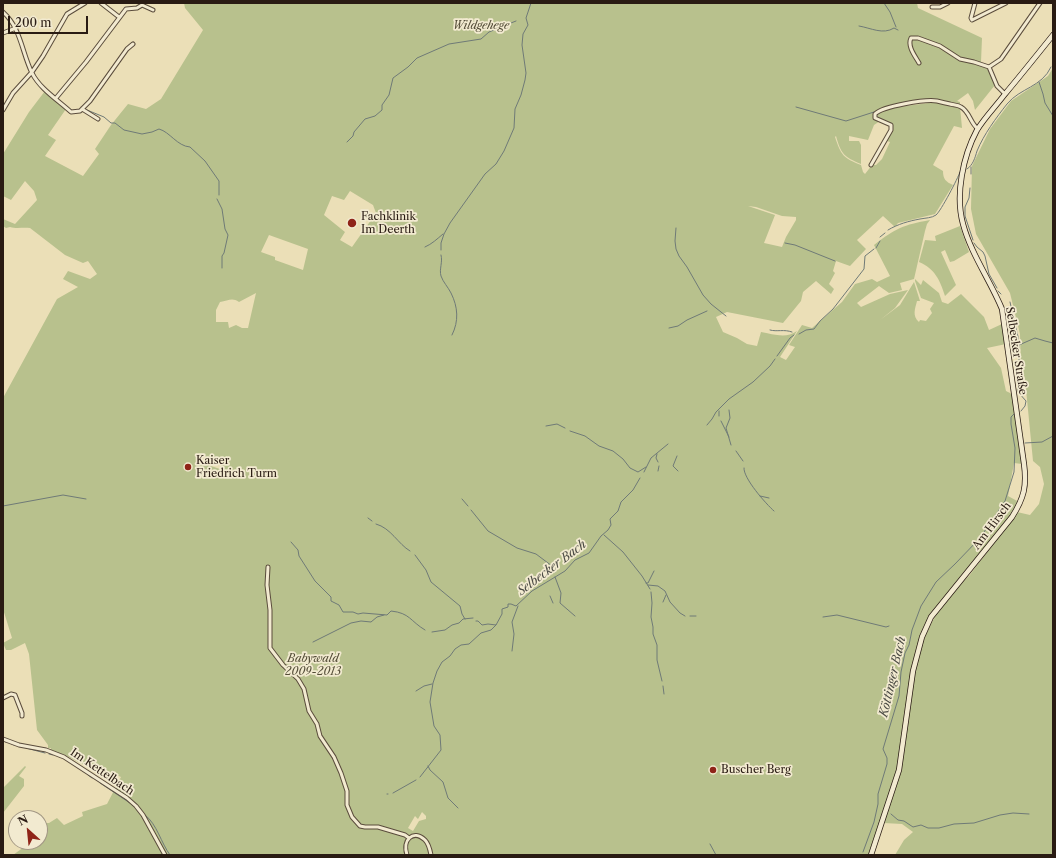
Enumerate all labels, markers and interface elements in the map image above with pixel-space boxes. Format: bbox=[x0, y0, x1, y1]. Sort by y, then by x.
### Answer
scale bar bbox=[10, 8, 90, 34]
text: 200 m bbox=[15, 15, 52, 30]
park label: Wildgehege bbox=[453, 19, 509, 33]
place label: Fachklinik Im Deerth bbox=[361, 210, 416, 236]
marker: Fachklinik Im Deerth bbox=[346, 217, 358, 229]
street label: Selbecker Straße bbox=[1003, 306, 1029, 396]
place label: Kaiser Friedrich Turm bbox=[196, 454, 277, 480]
marker: Kaiser Friedrich Turm bbox=[183, 462, 193, 472]
street label: Am Hirsch bbox=[970, 500, 1014, 552]
water label: Selbecker Bach bbox=[515, 537, 589, 599]
water label: Köttinger Bach bbox=[877, 635, 909, 719]
park label: Babywald 2009-2013 bbox=[285, 652, 341, 678]
street label: Im Kettelbach bbox=[68, 746, 136, 798]
place label: Buscher Berg bbox=[721, 763, 791, 777]
marker: Buscher Berg bbox=[708, 765, 718, 775]
north arrow bbox=[8, 810, 48, 850]
text: N bbox=[16, 812, 30, 829]

